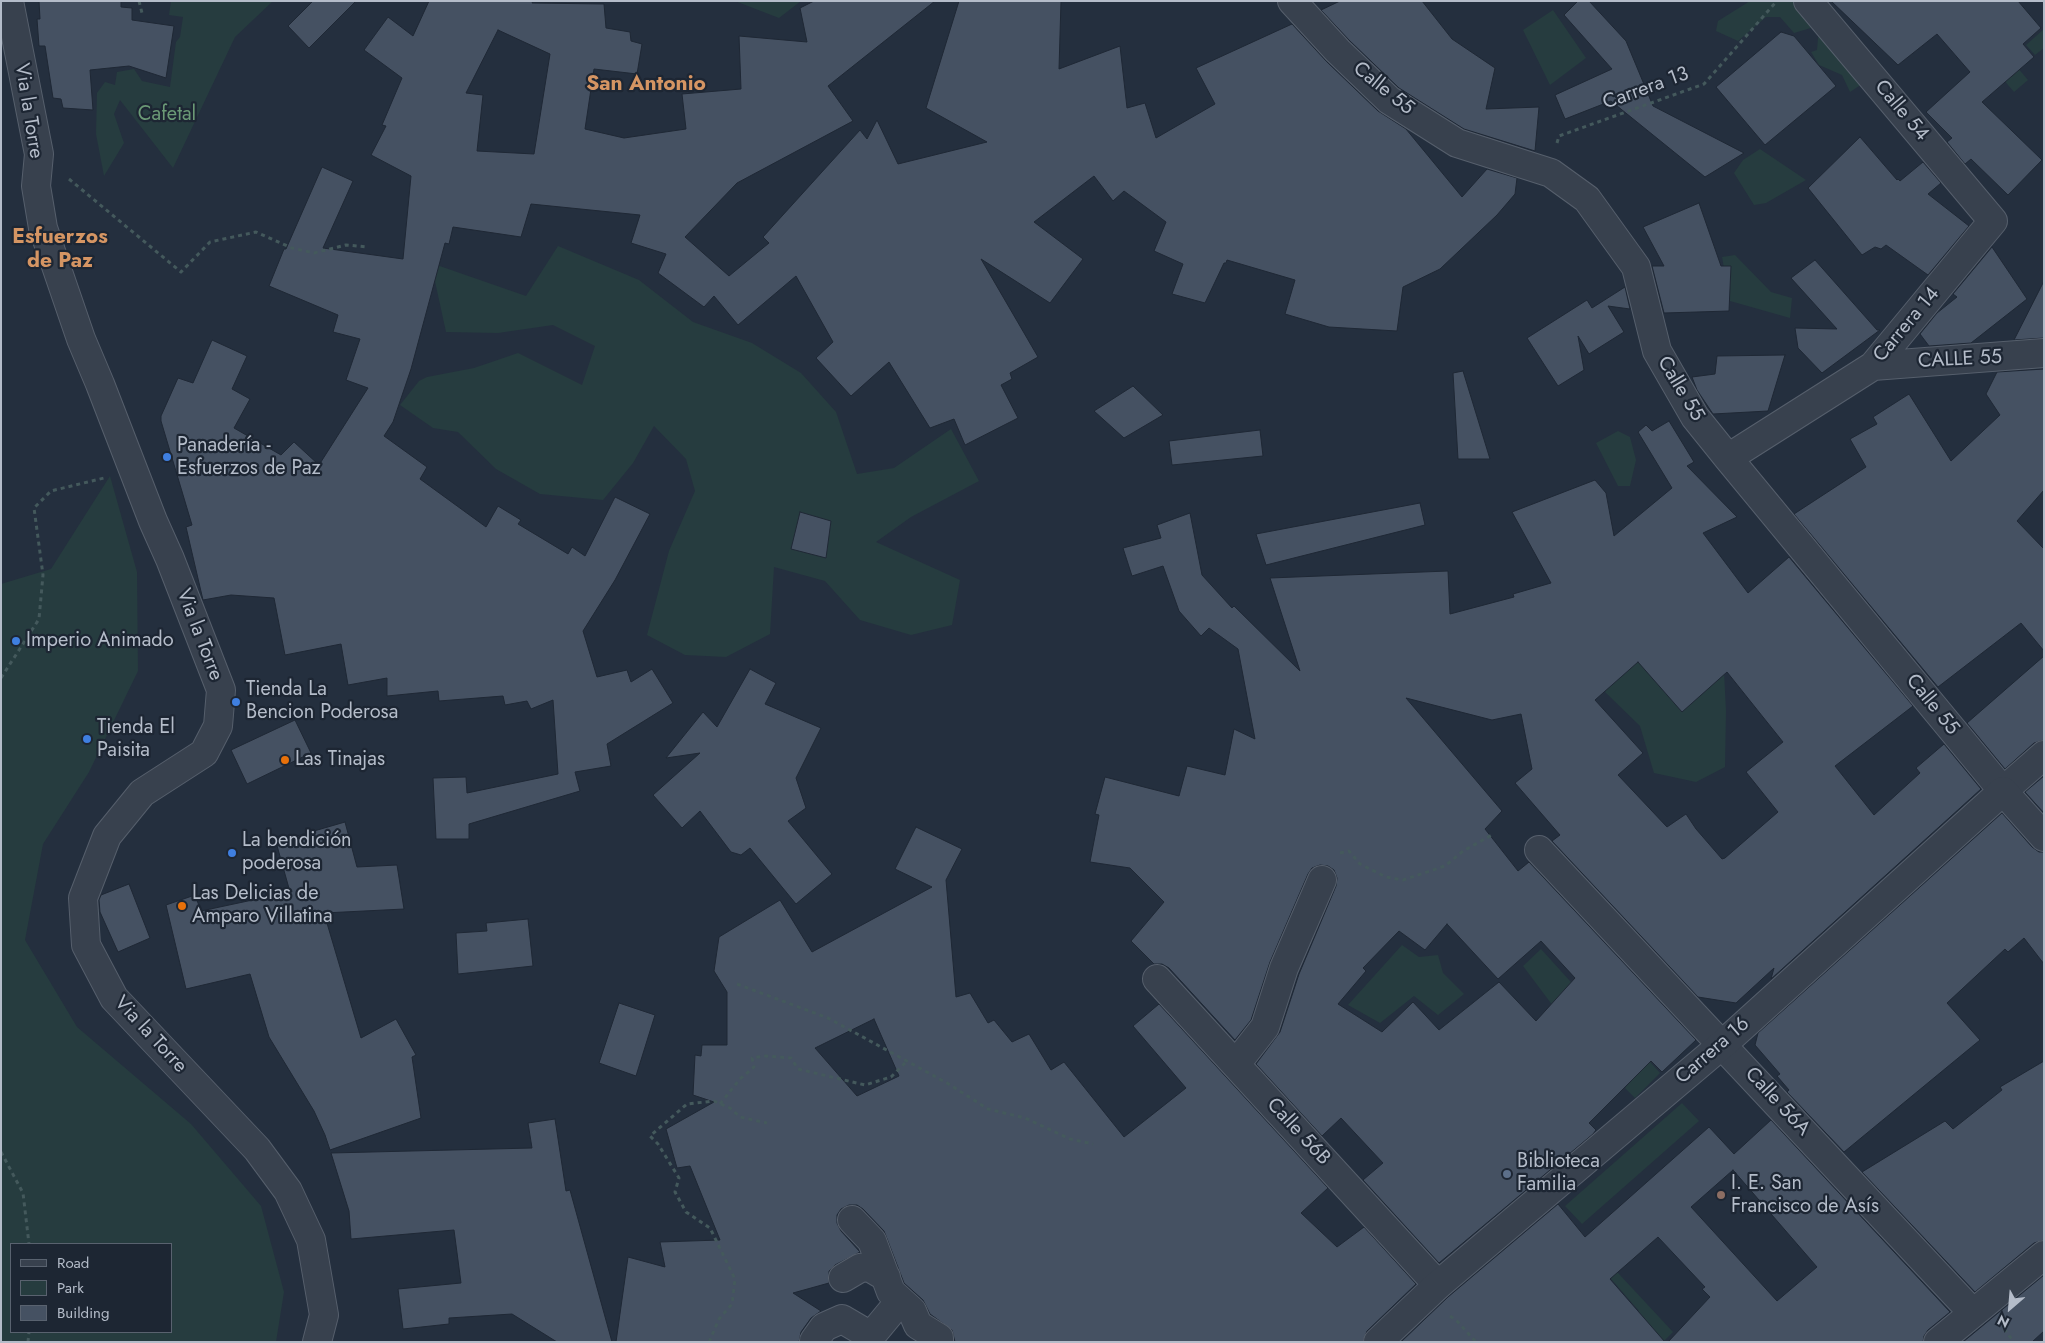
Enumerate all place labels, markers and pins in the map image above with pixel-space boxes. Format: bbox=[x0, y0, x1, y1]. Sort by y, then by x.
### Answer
place label: Panadería - Esfuerzos de Paz bbox=[177, 434, 321, 481]
marker: Panadería - Esfuerzos de Paz bbox=[161, 451, 173, 463]
place label: Imperio Animado bbox=[26, 629, 174, 653]
marker: Imperio Animado bbox=[10, 635, 22, 647]
place label: Tienda La Bencion Poderosa bbox=[246, 678, 398, 725]
marker: Tienda La Bencion Poderosa bbox=[230, 696, 242, 708]
place label: Tienda El Paisita bbox=[97, 716, 175, 763]
marker: Tienda El Paisita bbox=[81, 733, 93, 745]
place label: Las Tinajas bbox=[295, 748, 385, 772]
marker: Las Tinajas bbox=[279, 754, 291, 766]
place label: La bendición poderosa bbox=[242, 829, 352, 876]
marker: La bendición poderosa bbox=[226, 847, 238, 859]
place label: Las Delicias de Amparo Villatina bbox=[192, 882, 333, 929]
marker: Las Delicias de Amparo Villatina bbox=[176, 900, 188, 912]
place label: Biblioteca Familia bbox=[1517, 1150, 1600, 1197]
marker: Biblioteca Familia bbox=[1501, 1168, 1513, 1180]
place label: I. E. San Francisco de Asís bbox=[1731, 1172, 1879, 1219]
marker: I. E. San Francisco de Asís bbox=[1715, 1189, 1727, 1201]

